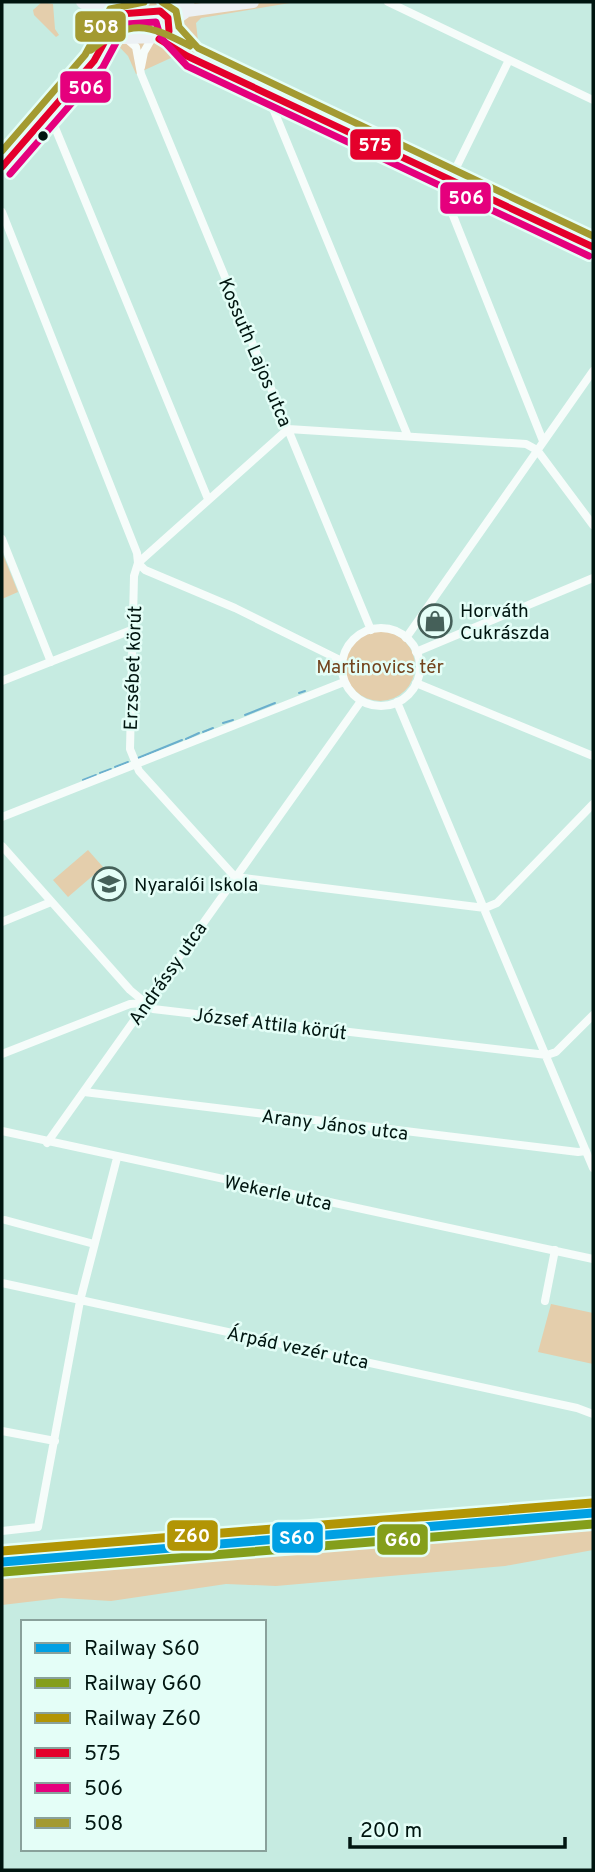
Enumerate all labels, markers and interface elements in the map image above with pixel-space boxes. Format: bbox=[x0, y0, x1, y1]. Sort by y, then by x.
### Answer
line badge: 508 bbox=[74, 10, 127, 43]
text: 508 bbox=[83, 16, 119, 40]
line badge: 506 bbox=[59, 70, 112, 104]
text: 506 bbox=[68, 77, 104, 101]
line badge: 575 bbox=[349, 128, 402, 161]
unlabelled marker bbox=[36, 129, 50, 143]
text: 575 bbox=[358, 134, 392, 158]
line badge: 506 bbox=[439, 181, 492, 215]
text: 506 bbox=[448, 187, 484, 211]
street label: Kossuth Lajos utca bbox=[212, 275, 296, 431]
place label: Horváth Cukrászda bbox=[460, 600, 549, 646]
shop icon: Horváth Cukrászda bbox=[416, 602, 454, 640]
street label: Erzsébet körút bbox=[120, 605, 148, 731]
park label: Martinovics tér bbox=[316, 656, 444, 680]
school or university icon: Nyaralói Iskola bbox=[90, 865, 128, 903]
place label: Nyaralói Iskola bbox=[134, 874, 258, 898]
street label: Andrássy utca bbox=[124, 918, 213, 1031]
street label: József Attila körút bbox=[191, 1004, 348, 1046]
street label: Arany János utca bbox=[260, 1105, 409, 1147]
street label: Wekerle utca bbox=[221, 1171, 334, 1217]
street label: Árpád vezér utca bbox=[225, 1321, 371, 1376]
line badge: Z60 bbox=[166, 1519, 219, 1552]
line badge: S60 bbox=[271, 1521, 324, 1554]
line badge: G60 bbox=[376, 1523, 429, 1556]
text: Z60 bbox=[174, 1525, 210, 1549]
text: S60 bbox=[279, 1527, 315, 1551]
text: G60 bbox=[384, 1529, 422, 1553]
legend bbox=[21, 1620, 266, 1851]
text: Railway S60 bbox=[84, 1636, 200, 1663]
text: Railway G60 bbox=[84, 1671, 202, 1698]
text: Railway Z60 bbox=[84, 1706, 201, 1733]
text: 575 bbox=[84, 1741, 121, 1768]
text: 506 bbox=[84, 1776, 123, 1803]
scale bar bbox=[350, 1806, 565, 1850]
text: 508 bbox=[84, 1811, 123, 1838]
text: 200 m bbox=[360, 1818, 422, 1845]

